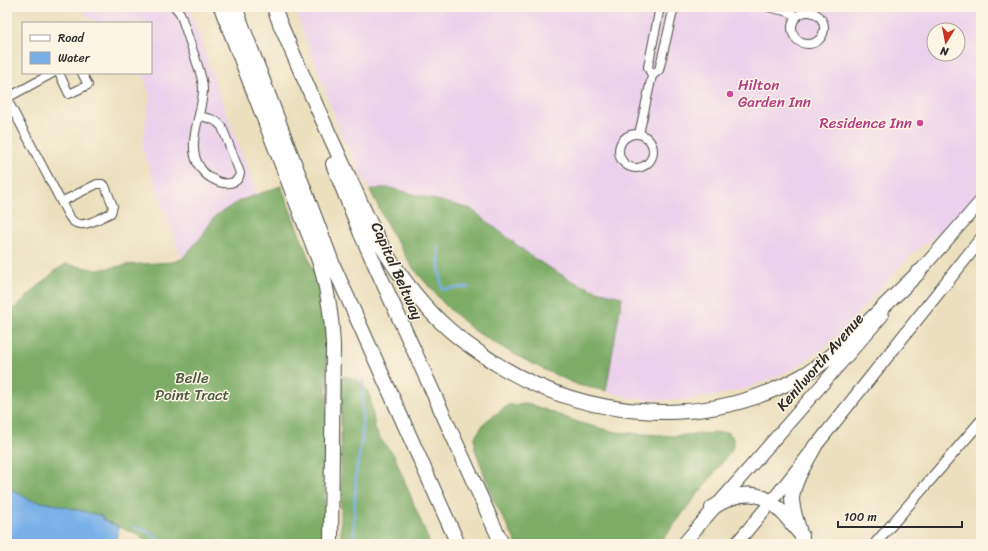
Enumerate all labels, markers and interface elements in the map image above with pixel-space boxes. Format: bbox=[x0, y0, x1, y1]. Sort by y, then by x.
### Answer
legend bbox=[22, 22, 152, 74]
north arrow bbox=[926, 22, 966, 62]
text: Road bbox=[58, 27, 85, 49]
text: N bbox=[939, 41, 951, 62]
text: Water bbox=[58, 47, 91, 69]
place label: Hilton Garden Inn bbox=[738, 72, 811, 115]
marker: Hilton Garden Inn bbox=[725, 89, 735, 99]
place label: Residence Inn bbox=[820, 110, 912, 136]
marker: Residence Inn bbox=[915, 118, 925, 128]
street label: Capital Beltway bbox=[364, 218, 430, 324]
street label: Kenilworth Avenue bbox=[770, 307, 870, 417]
park label: Belle Point Tract bbox=[155, 365, 230, 408]
scale bar bbox=[838, 503, 962, 529]
text: 100 m bbox=[844, 506, 877, 528]

